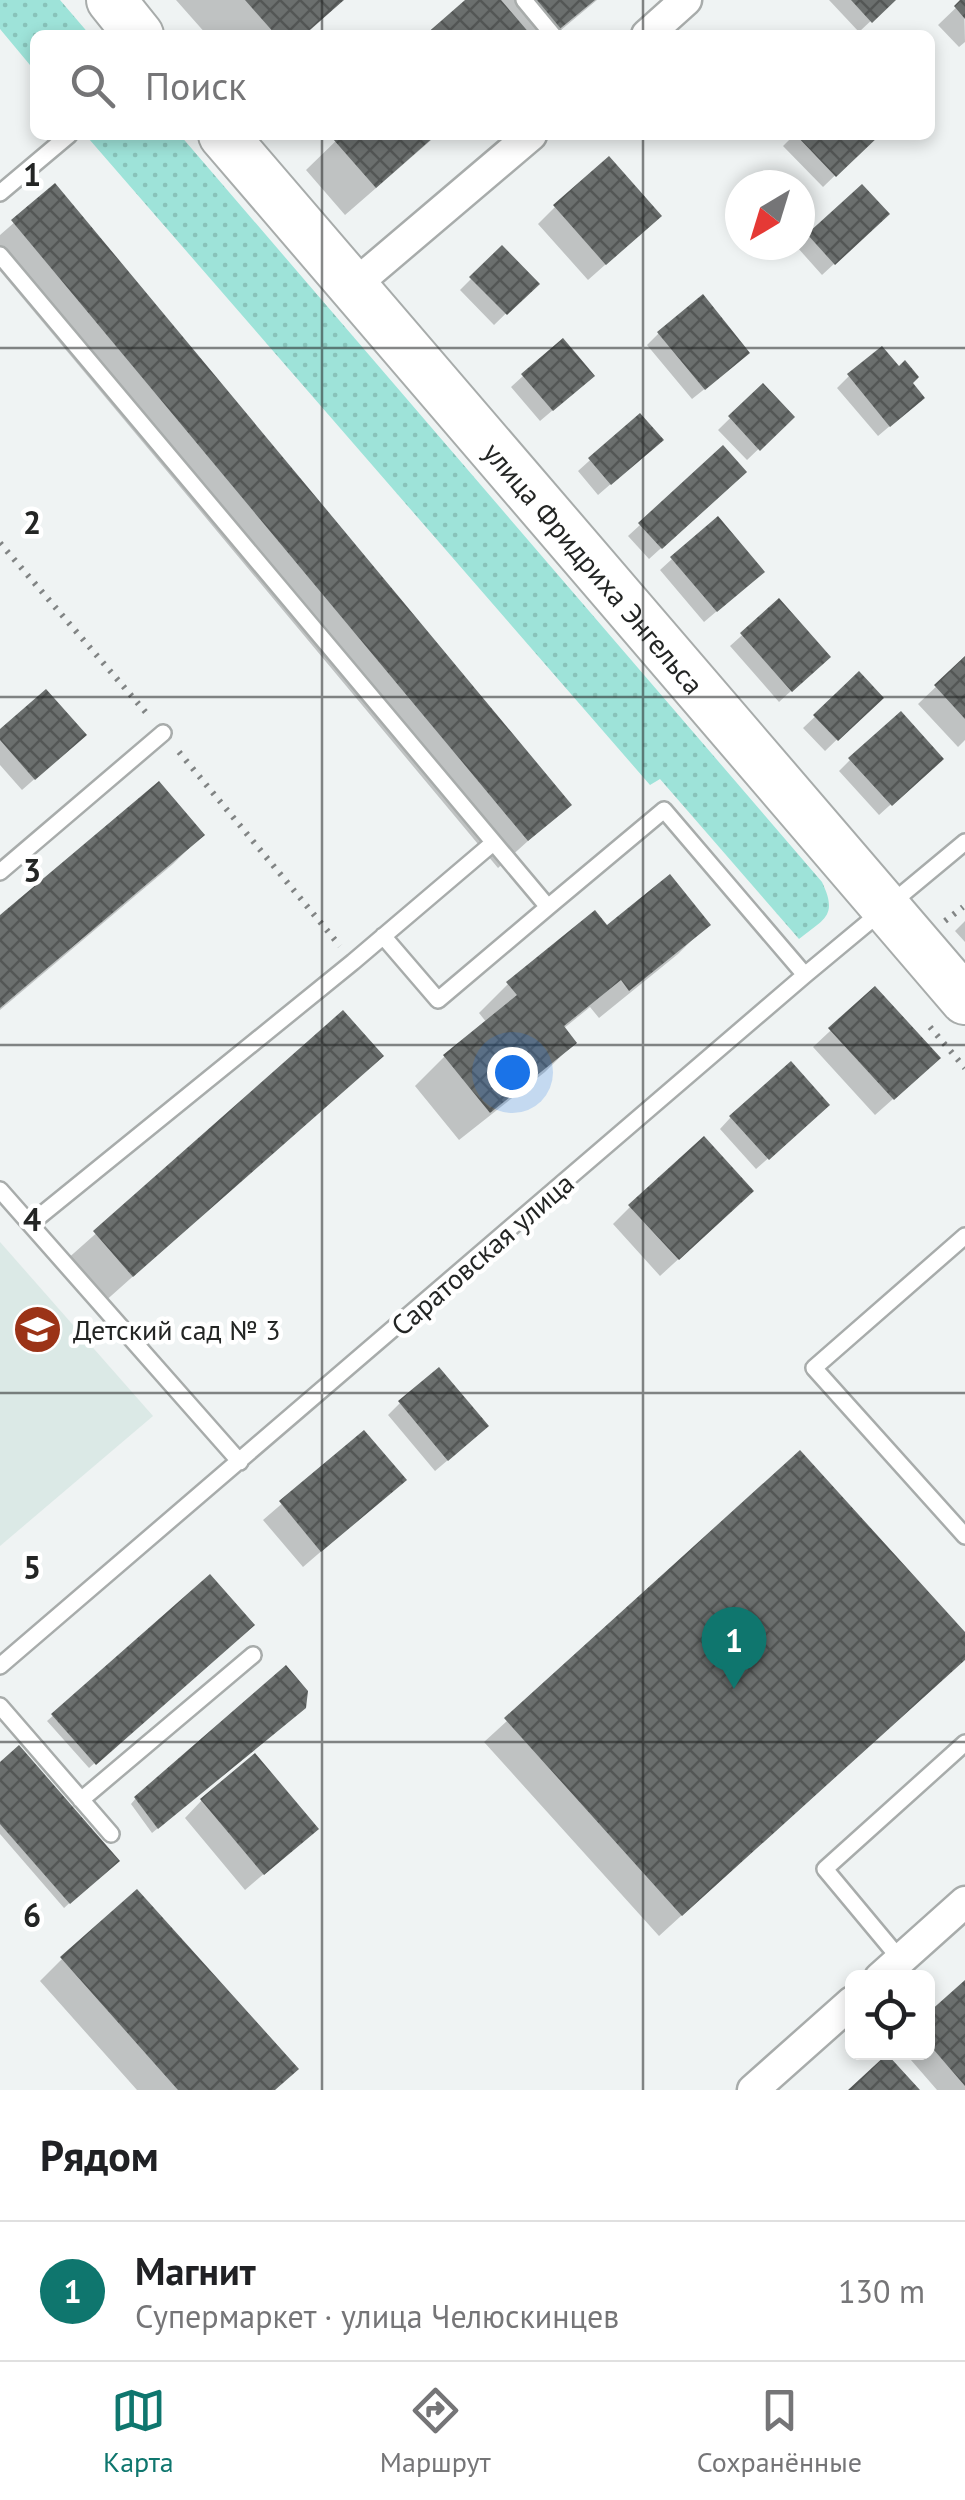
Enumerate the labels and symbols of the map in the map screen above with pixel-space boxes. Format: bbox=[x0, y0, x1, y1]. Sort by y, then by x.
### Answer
text: 1 bbox=[23, 153, 41, 195]
north arrow bbox=[725, 170, 815, 260]
street label: улица Фридриха Энгельса bbox=[476, 434, 713, 701]
text: 2 bbox=[23, 501, 41, 543]
text: 3 bbox=[23, 849, 41, 891]
your location bbox=[487, 1047, 538, 1098]
street label: Саратовская улица bbox=[383, 1164, 581, 1344]
text: 4 bbox=[23, 1198, 41, 1240]
school or university icon: Детский сад № 3 bbox=[12, 1303, 64, 1355]
place label: Детский сад № 3 bbox=[73, 1311, 281, 1348]
text: 5 bbox=[23, 1546, 41, 1588]
pin: 1 bbox=[702, 1606, 766, 1689]
text: 6 bbox=[23, 1894, 41, 1936]

